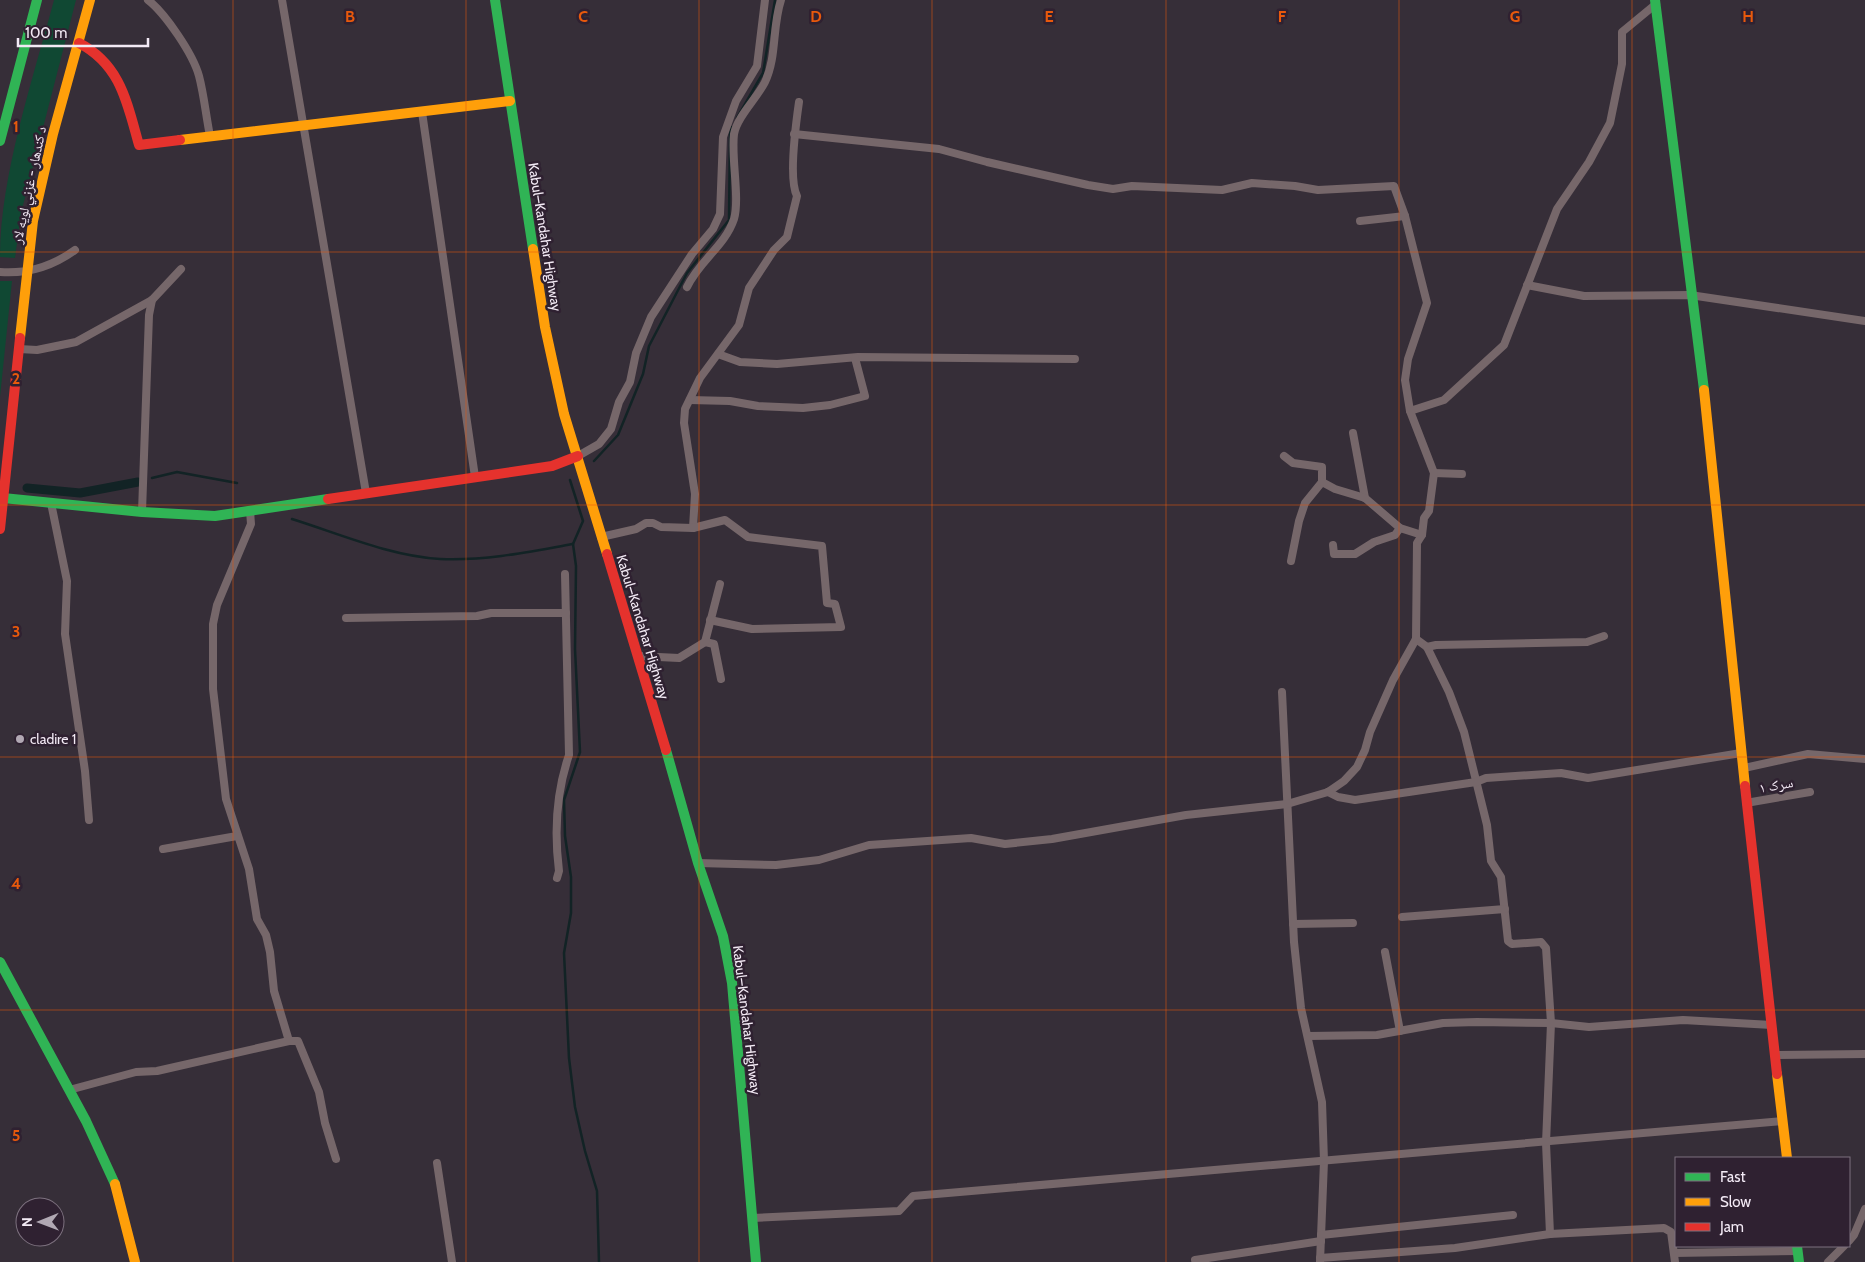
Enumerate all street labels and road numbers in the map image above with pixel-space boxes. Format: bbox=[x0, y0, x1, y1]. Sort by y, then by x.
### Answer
street label: د کندهار - غزني لويه لار bbox=[8, 124, 53, 247]
street label: Kabul–Kandahar Highway bbox=[524, 161, 566, 313]
street label: Kabul–Kandahar Highway bbox=[612, 553, 674, 701]
street label: سرک ۱ bbox=[1757, 773, 1795, 797]
street label: Kabul–Kandahar Highway bbox=[729, 944, 765, 1096]

